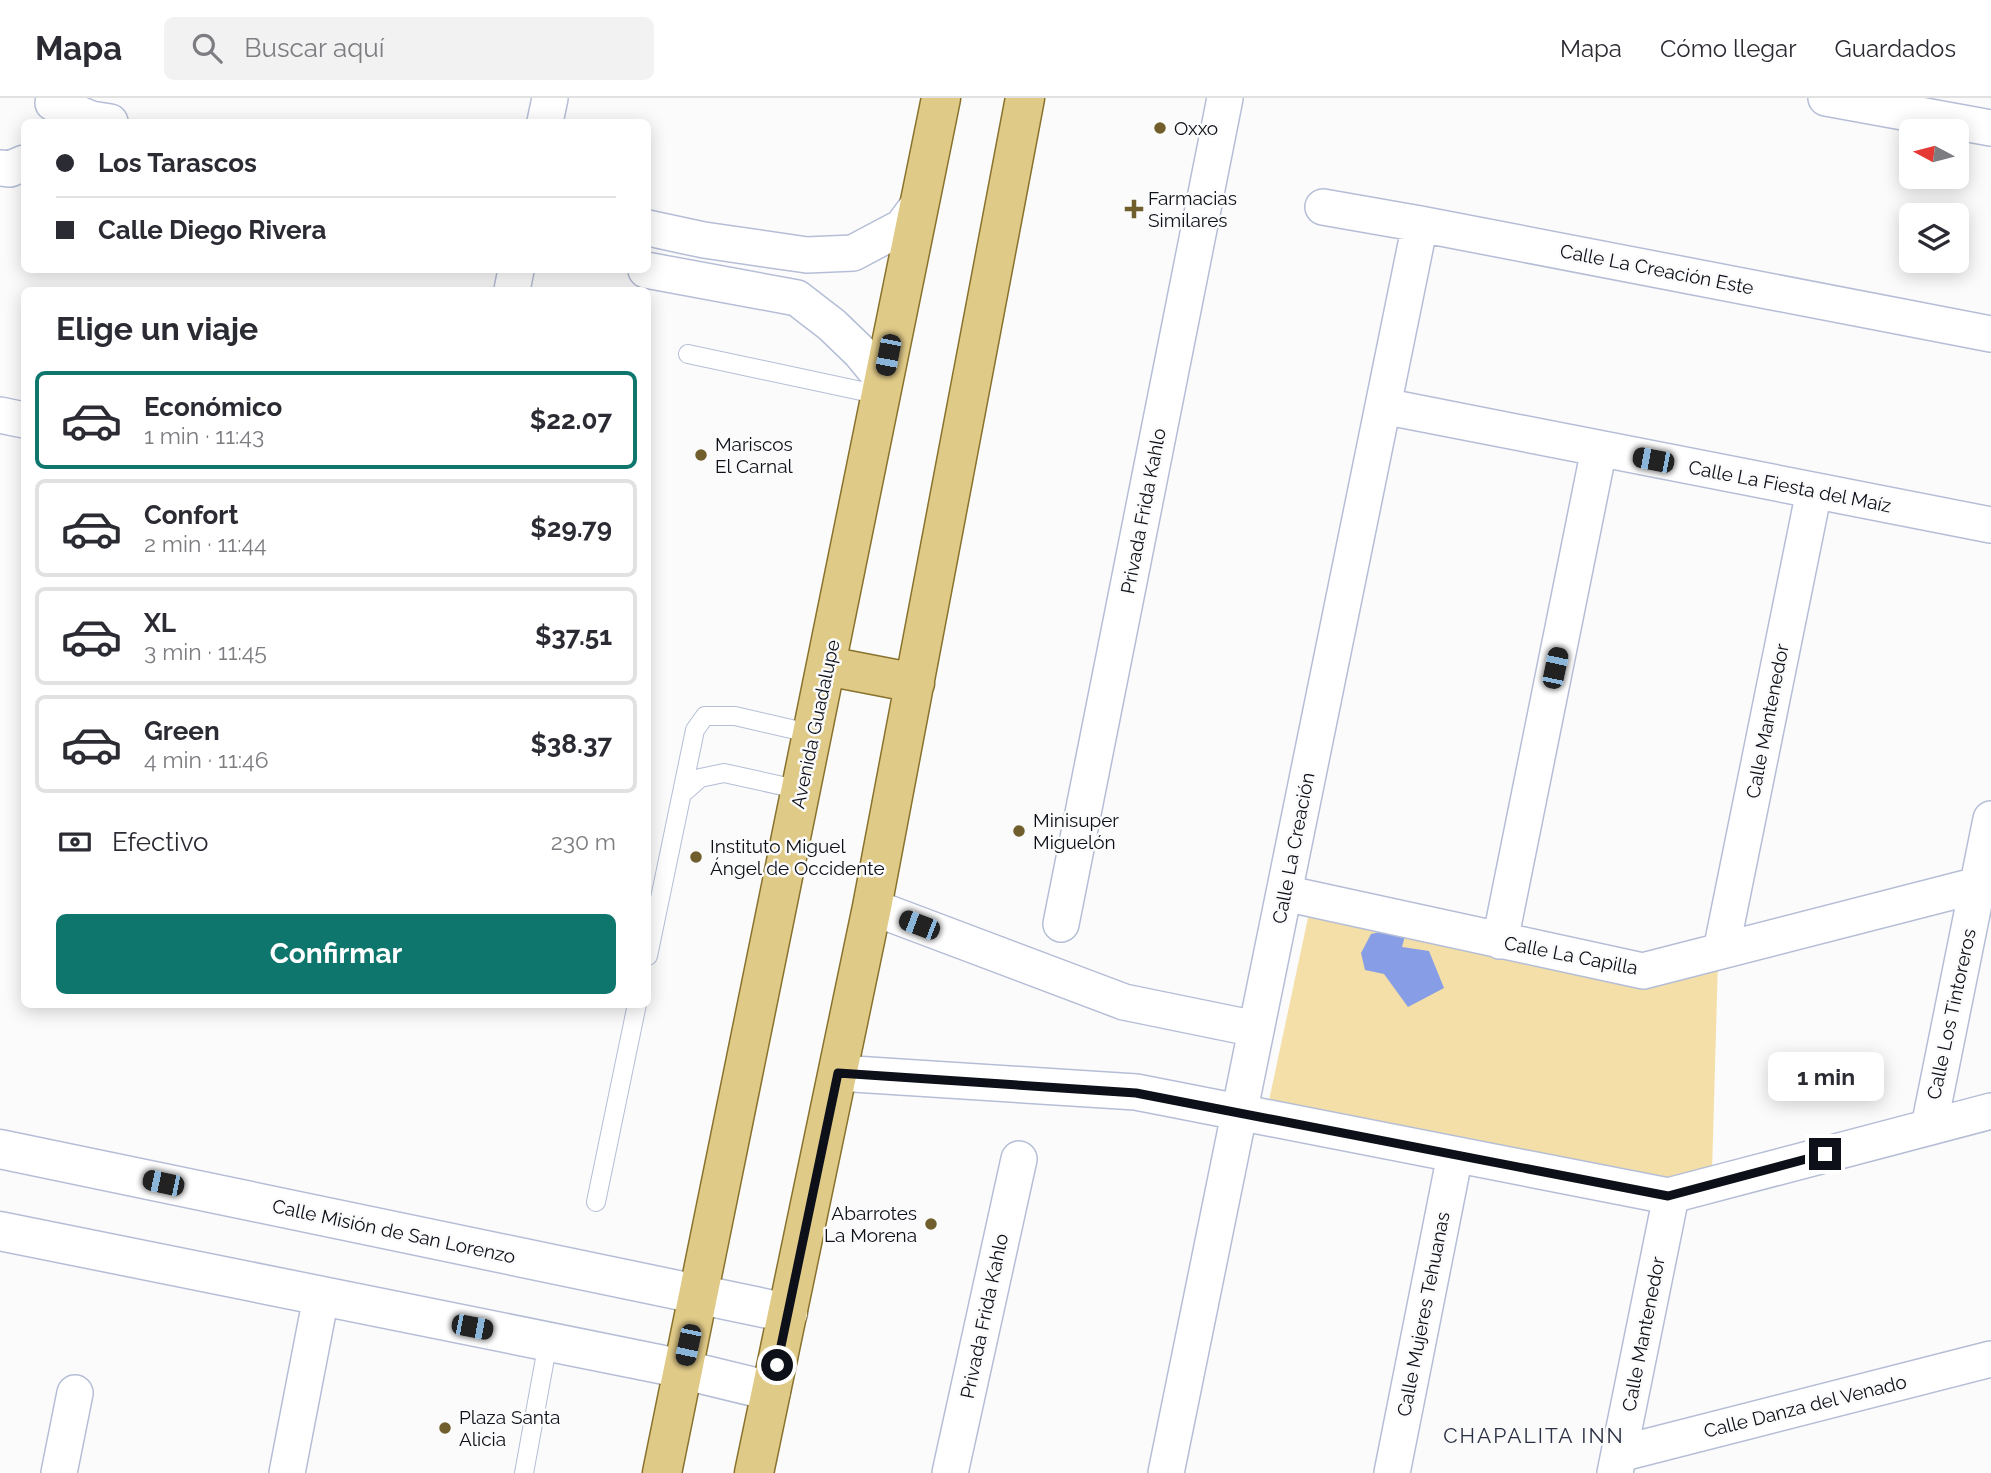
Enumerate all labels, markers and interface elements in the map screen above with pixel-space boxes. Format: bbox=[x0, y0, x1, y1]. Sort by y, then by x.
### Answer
search box bbox=[164, 17, 654, 80]
text: Mapa bbox=[35, 29, 122, 68]
icon: search bbox=[188, 29, 226, 67]
text: Buscar aquí bbox=[244, 33, 384, 63]
text: Mapa bbox=[1560, 34, 1622, 63]
text: Cómo llegar bbox=[1660, 34, 1797, 63]
text: Guardados bbox=[1835, 34, 1956, 63]
place label: Oxxo bbox=[1174, 117, 1218, 139]
north arrow bbox=[1899, 119, 1969, 189]
map controls bbox=[1899, 119, 1969, 273]
marker: Oxxo bbox=[1152, 120, 1168, 136]
text: Los Tarascos bbox=[98, 148, 257, 178]
place label: Farmacias Similares bbox=[1148, 187, 1237, 231]
marker: Farmacias Similares bbox=[1126, 201, 1142, 217]
button: layers bbox=[1899, 203, 1969, 273]
text: Calle Diego Rivera bbox=[98, 215, 326, 245]
street label: Calle La Creación Este bbox=[1558, 239, 1756, 299]
text: Elige un viaje bbox=[56, 310, 258, 347]
car bbox=[874, 332, 903, 378]
icon: car bbox=[60, 389, 123, 452]
text: Económico bbox=[144, 392, 282, 422]
text: $22.07 bbox=[530, 405, 612, 435]
text: 1 min · 11:43 bbox=[144, 422, 264, 449]
street label: Privada Frida Kahlo bbox=[1116, 426, 1170, 596]
place label: Mariscos El Carnal bbox=[715, 433, 793, 477]
car bbox=[1631, 446, 1676, 474]
marker: Mariscos El Carnal bbox=[693, 447, 709, 463]
street label: Calle La Fiesta del Maíz bbox=[1687, 456, 1893, 516]
icon: car bbox=[60, 497, 123, 560]
text: Confort bbox=[144, 500, 238, 530]
text: $29.79 bbox=[530, 513, 612, 543]
text: 2 min · 11:44 bbox=[144, 530, 267, 557]
icon: car bbox=[60, 605, 123, 668]
text: XL bbox=[144, 608, 176, 638]
text: $37.51 bbox=[535, 621, 612, 651]
text: 3 min · 11:45 bbox=[144, 638, 267, 665]
street label: Avenida Guadalupe bbox=[786, 638, 844, 810]
street label: Calle Mantenedor bbox=[1741, 642, 1793, 800]
car bbox=[1541, 645, 1570, 691]
icon: car bbox=[60, 713, 123, 776]
text: Green bbox=[144, 716, 220, 746]
text: $38.37 bbox=[531, 729, 612, 759]
text: 4 min · 11:46 bbox=[144, 746, 269, 773]
street label: Calle La Creación bbox=[1268, 770, 1318, 926]
place label: Minisuper Miguelón bbox=[1033, 809, 1119, 853]
icon: cash bbox=[56, 823, 94, 861]
marker: Minisuper Miguelón bbox=[1011, 823, 1027, 839]
text: Efectivo bbox=[112, 827, 209, 857]
text: 230 m bbox=[551, 828, 616, 855]
place label: Instituto Miguel Ángel de Occidente bbox=[710, 835, 885, 879]
marker: Instituto Miguel Ángel de Occidente bbox=[688, 849, 704, 865]
car bbox=[896, 908, 943, 942]
button: Confirmar bbox=[56, 914, 616, 994]
street label: Calle Los Tintoreros bbox=[1922, 927, 1980, 1101]
street label: Calle La Capilla bbox=[1502, 931, 1640, 979]
callout: 1 min bbox=[1767, 1052, 1883, 1102]
text: 1 min bbox=[1797, 1063, 1855, 1090]
route end bbox=[1809, 1138, 1841, 1170]
car bbox=[141, 1168, 186, 1198]
street label: Calle Misión de San Lorenzo bbox=[270, 1194, 518, 1268]
place label: Abarrotes La Morena bbox=[824, 1202, 917, 1246]
street label: Calle Mujeres Tehuanas bbox=[1392, 1210, 1454, 1418]
marker: Abarrotes La Morena bbox=[923, 1216, 939, 1232]
street label: Privada Frida Kahlo bbox=[956, 1231, 1012, 1401]
street label: Calle Mantenedor bbox=[1617, 1255, 1669, 1413]
car bbox=[450, 1313, 495, 1341]
car bbox=[674, 1322, 703, 1368]
route start bbox=[761, 1349, 793, 1381]
street label: Calle Danza del Venado bbox=[1701, 1370, 1909, 1442]
place label: Plaza Santa Alicia bbox=[459, 1406, 560, 1450]
marker: Plaza Santa Alicia bbox=[437, 1420, 453, 1436]
district label: CHAPALITA INN bbox=[1443, 1423, 1625, 1448]

